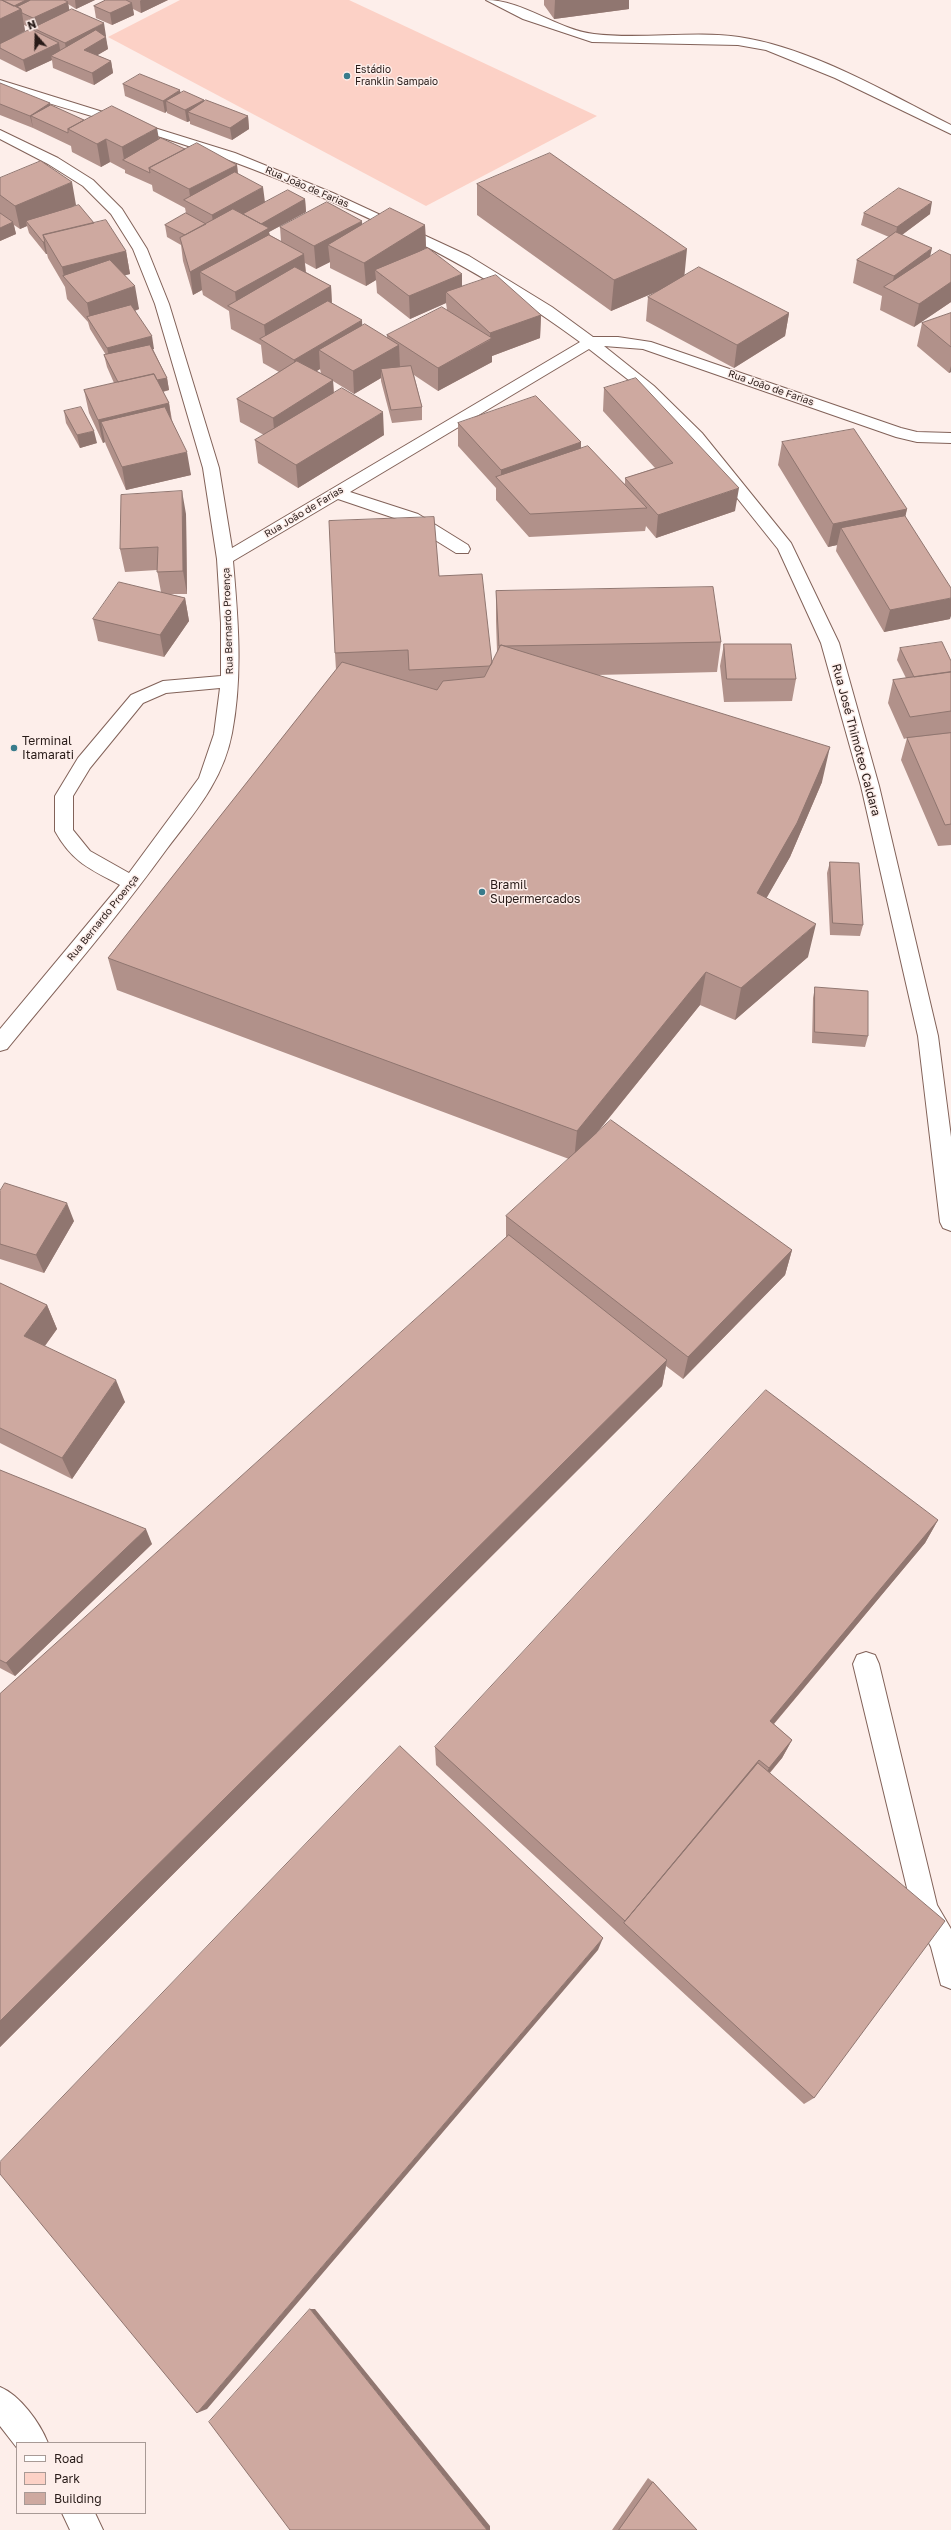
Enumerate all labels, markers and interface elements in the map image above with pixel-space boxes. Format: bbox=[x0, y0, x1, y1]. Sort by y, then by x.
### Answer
north arrow bbox=[16, 16, 56, 56]
text: N bbox=[26, 17, 38, 32]
place label: Estádio Franklin Sampaio bbox=[355, 64, 438, 88]
marker: Estádio Franklin Sampaio bbox=[342, 71, 352, 81]
street label: Rua João de Farias bbox=[263, 164, 351, 210]
street label: Rua João de Farias bbox=[727, 368, 815, 408]
street label: Rua João de Farias bbox=[262, 484, 346, 540]
street label: Rua Bernardo Proença bbox=[220, 567, 236, 675]
street label: Rua José Thimóteo Caldara bbox=[829, 662, 883, 818]
place label: Terminal Itamarati bbox=[22, 734, 74, 762]
marker: Terminal Itamarati bbox=[9, 743, 19, 753]
street label: Rua Bernardo Proença bbox=[65, 873, 141, 963]
place label: Bramil Supermercados bbox=[490, 878, 580, 906]
marker: Bramil Supermercados bbox=[477, 887, 487, 897]
legend bbox=[16, 2442, 146, 2514]
text: Road bbox=[54, 2451, 83, 2466]
text: Park bbox=[54, 2471, 80, 2486]
text: Building bbox=[54, 2491, 102, 2506]

